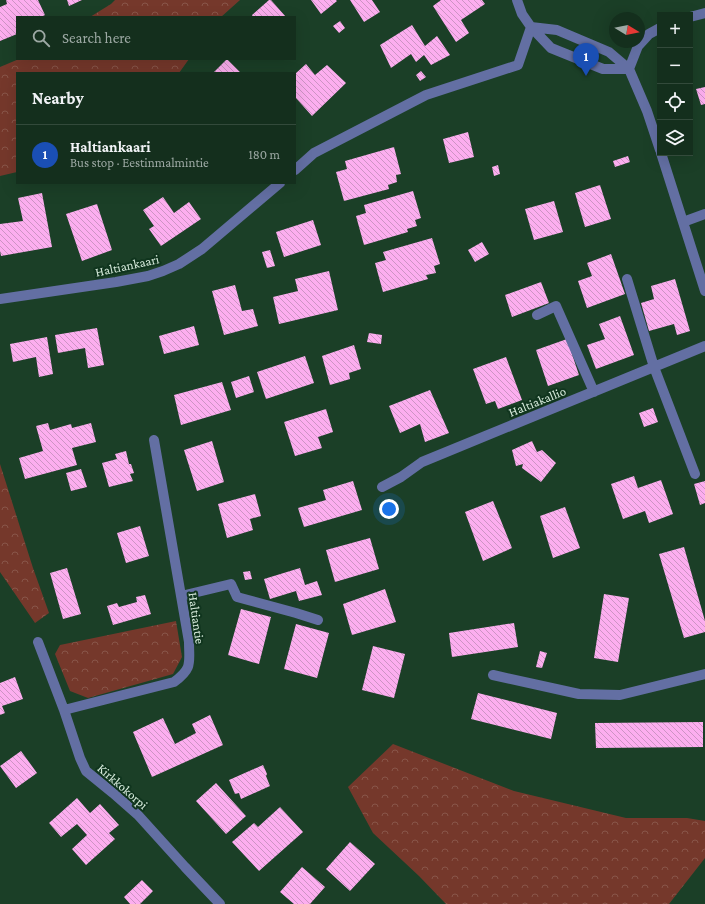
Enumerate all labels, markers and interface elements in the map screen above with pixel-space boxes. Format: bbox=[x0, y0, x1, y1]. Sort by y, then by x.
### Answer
north arrow bbox=[609, 12, 645, 48]
map controls bbox=[657, 12, 693, 156]
button: + bbox=[657, 12, 693, 48]
search box bbox=[16, 16, 296, 60]
icon: search bbox=[30, 27, 52, 49]
text: Search here bbox=[62, 30, 131, 46]
pin: 1 bbox=[573, 43, 599, 76]
button: − bbox=[657, 48, 693, 84]
button: locate bbox=[657, 84, 693, 120]
text: Nearby bbox=[32, 89, 84, 108]
button: layers bbox=[657, 120, 693, 156]
text: Haltiankaari bbox=[70, 139, 151, 155]
text: 1 bbox=[43, 147, 47, 162]
text: 180 m bbox=[248, 147, 280, 162]
text: Bus stop · Eestinmalmintie bbox=[70, 155, 209, 170]
street label: Haltiankaari bbox=[94, 251, 161, 280]
street label: Haltiakallio bbox=[506, 383, 568, 420]
your location bbox=[379, 499, 399, 519]
street label: Haltiantie bbox=[185, 591, 208, 645]
street label: Kirkkokorpi bbox=[95, 761, 151, 813]

